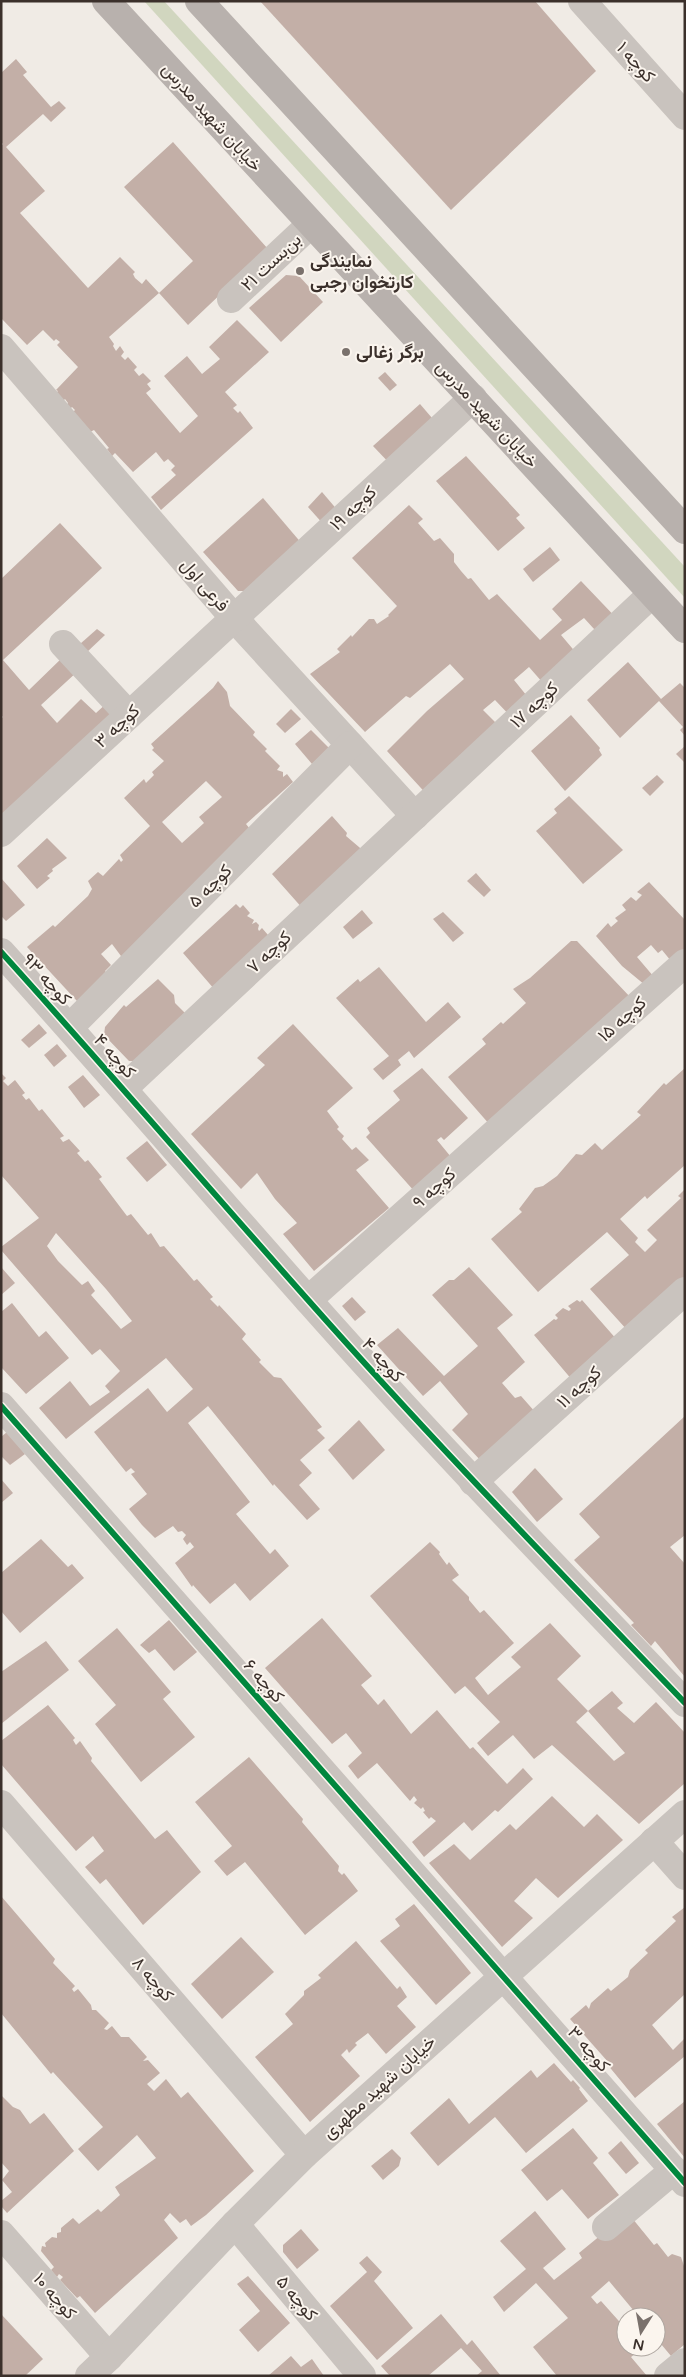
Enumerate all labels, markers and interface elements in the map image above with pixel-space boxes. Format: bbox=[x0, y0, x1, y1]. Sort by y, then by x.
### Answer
street label: کوچه ۱ bbox=[611, 37, 660, 88]
street label: خیابان شهید مدرس bbox=[157, 58, 267, 176]
street label: بن‌بست ۲۱ bbox=[236, 228, 306, 296]
place label: نمایندگی کارتخوان رجبی bbox=[310, 250, 414, 293]
marker: نمایندگی کارتخوان رجبی bbox=[294, 265, 306, 277]
place label: برگر زغالی bbox=[356, 341, 424, 363]
marker: برگر زغالی bbox=[340, 346, 352, 358]
street label: خیابان شهید مدرس bbox=[431, 356, 543, 472]
street label: کوچه ۱۹ bbox=[325, 481, 382, 536]
street label: فرعی اول bbox=[176, 554, 234, 616]
street label: کوچه ۱۷ bbox=[505, 677, 563, 734]
street label: کوچه ۳ bbox=[90, 700, 145, 753]
street label: کوچه ۵ bbox=[184, 860, 237, 913]
street label: کوچه ۷ bbox=[242, 926, 296, 979]
street label: کوچه ۹۳ bbox=[17, 948, 76, 1010]
street label: کوچه ۱۵ bbox=[593, 991, 652, 1047]
street label: کوچه ۴ bbox=[89, 1029, 141, 1083]
street label: کوچه ۹ bbox=[408, 1163, 461, 1214]
street label: کوچه ۴ bbox=[357, 1333, 409, 1387]
street label: کوچه ۱۱ bbox=[552, 1361, 607, 1413]
street label: کوچه ۶ bbox=[238, 1655, 289, 1708]
street label: کوچه ۸ bbox=[127, 1952, 179, 2007]
street label: کوچه ۳ bbox=[562, 2021, 615, 2077]
street label: خیابان شهید مطهری bbox=[318, 2030, 440, 2144]
street label: کوچه ۱۰ bbox=[28, 2268, 81, 2325]
street label: کوچه ۵ bbox=[271, 2271, 322, 2326]
north arrow bbox=[616, 2307, 666, 2357]
text: N bbox=[631, 2335, 646, 2354]

